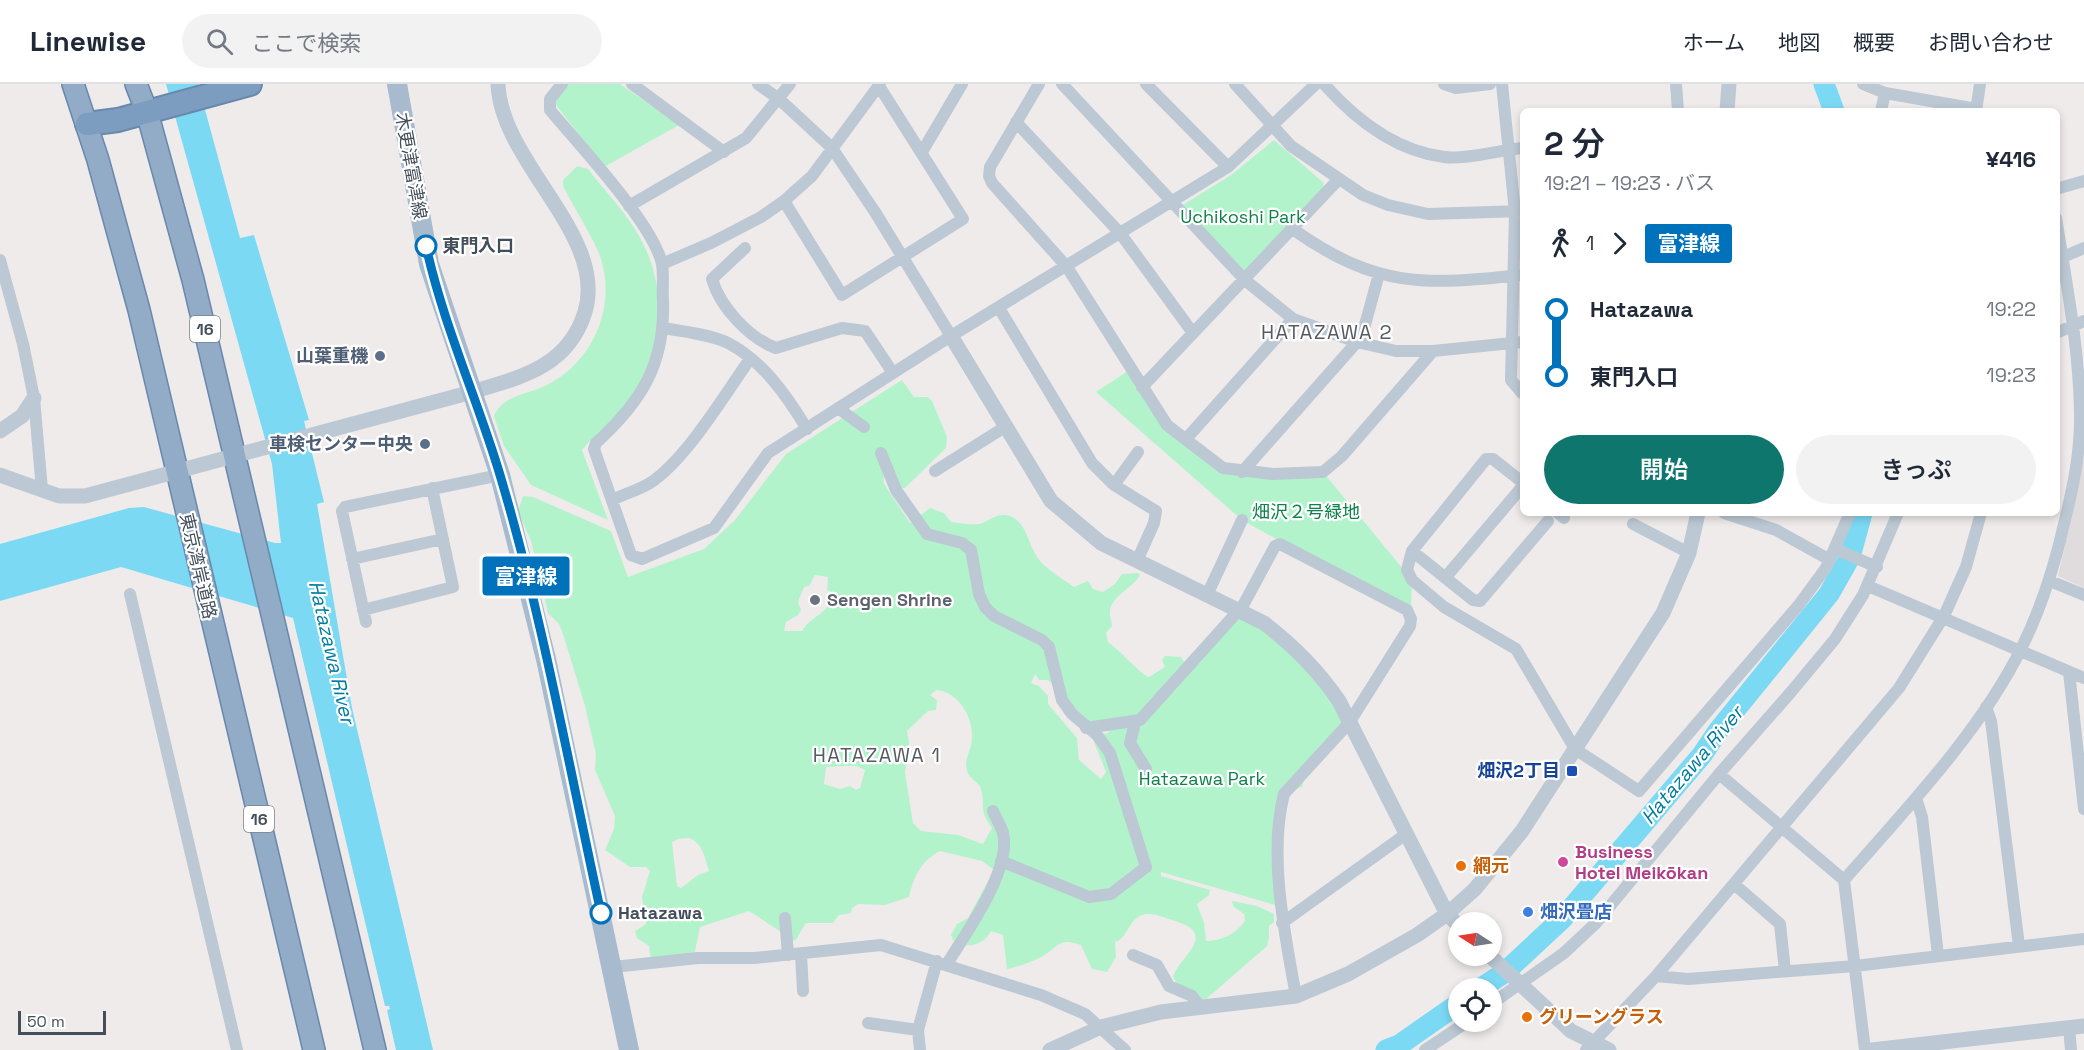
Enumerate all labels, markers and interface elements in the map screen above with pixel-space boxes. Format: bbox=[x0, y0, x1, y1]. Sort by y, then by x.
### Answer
search box bbox=[182, 14, 602, 68]
text: Linewise bbox=[30, 23, 146, 59]
icon: search bbox=[203, 25, 236, 58]
text: ここで検索 bbox=[251, 29, 361, 57]
text: ホーム bbox=[1683, 29, 1745, 56]
text: 地図 bbox=[1778, 29, 1820, 56]
text: 概要 bbox=[1853, 29, 1895, 56]
text: お問い合わせ bbox=[1928, 29, 2054, 56]
street label: 木更津富津線 bbox=[391, 111, 432, 221]
text: 2 分 bbox=[1544, 123, 1605, 165]
text: ¥416 bbox=[1986, 145, 2036, 173]
text: 19:21 – 19:23 · バス bbox=[1544, 170, 1715, 196]
park label: Uchikoshi Park bbox=[1180, 205, 1306, 228]
icon: walk bbox=[1544, 227, 1577, 260]
icon: forward bbox=[1603, 227, 1636, 260]
text: 1 bbox=[1586, 230, 1594, 256]
text: 富津線 bbox=[1657, 230, 1720, 257]
place label: 東門入口 bbox=[442, 234, 514, 257]
marker: 東門入口 bbox=[415, 235, 437, 257]
text: Hatazawa bbox=[1590, 295, 1693, 323]
text: 19:22 bbox=[1986, 296, 2036, 322]
road number: 16 bbox=[190, 316, 220, 342]
district label: HATAZAWA 2 bbox=[1261, 319, 1393, 345]
place label: 山葉重機 bbox=[296, 344, 369, 367]
marker: 山葉重機 bbox=[373, 349, 387, 363]
text: 19:23 bbox=[1986, 362, 2036, 388]
text: 東門入口 bbox=[1590, 363, 1678, 391]
place label: 車検センター中央 bbox=[269, 432, 413, 455]
button: 開始 bbox=[1544, 435, 1784, 504]
button: きっぷ bbox=[1796, 435, 2036, 504]
marker: 車検センター中央 bbox=[418, 437, 432, 451]
park label: 畑沢２号緑地 bbox=[1252, 500, 1360, 523]
street label: 東京湾岸道路 bbox=[175, 511, 222, 621]
line badge: 富津線 bbox=[492, 556, 560, 596]
text: 富津線 bbox=[495, 563, 558, 590]
water label: Hatazawa River bbox=[303, 578, 362, 728]
place label: Sengen Shrine bbox=[827, 588, 952, 611]
marker: Sengen Shrine bbox=[808, 593, 822, 607]
water label: Hatazawa River bbox=[1635, 699, 1750, 829]
district label: HATAZAWA 1 bbox=[813, 742, 941, 768]
place label: 畑沢2丁目 bbox=[1477, 759, 1560, 782]
marker: 畑沢2丁目 bbox=[1565, 764, 1579, 778]
park label: Hatazawa Park bbox=[1139, 767, 1265, 790]
road number: 16 bbox=[244, 806, 274, 832]
place label: Business Hotel Meikōkan bbox=[1575, 840, 1708, 884]
place label: 網元 bbox=[1473, 854, 1509, 877]
marker: Business Hotel Meikōkan bbox=[1556, 855, 1570, 869]
marker: 網元 bbox=[1454, 859, 1468, 873]
place label: 畑沢畳店 bbox=[1540, 900, 1612, 923]
place label: Hatazawa bbox=[618, 901, 703, 924]
marker: Hatazawa bbox=[590, 902, 612, 924]
marker: 畑沢畳店 bbox=[1521, 905, 1535, 919]
north arrow bbox=[1448, 912, 1502, 966]
map controls bbox=[1448, 912, 1502, 1032]
button: locate bbox=[1448, 978, 1502, 1032]
place label: グリーングラス bbox=[1539, 1005, 1664, 1028]
scale bar bbox=[18, 1008, 106, 1036]
marker: グリーングラス bbox=[1520, 1010, 1534, 1024]
text: 50 m bbox=[27, 1011, 65, 1032]

